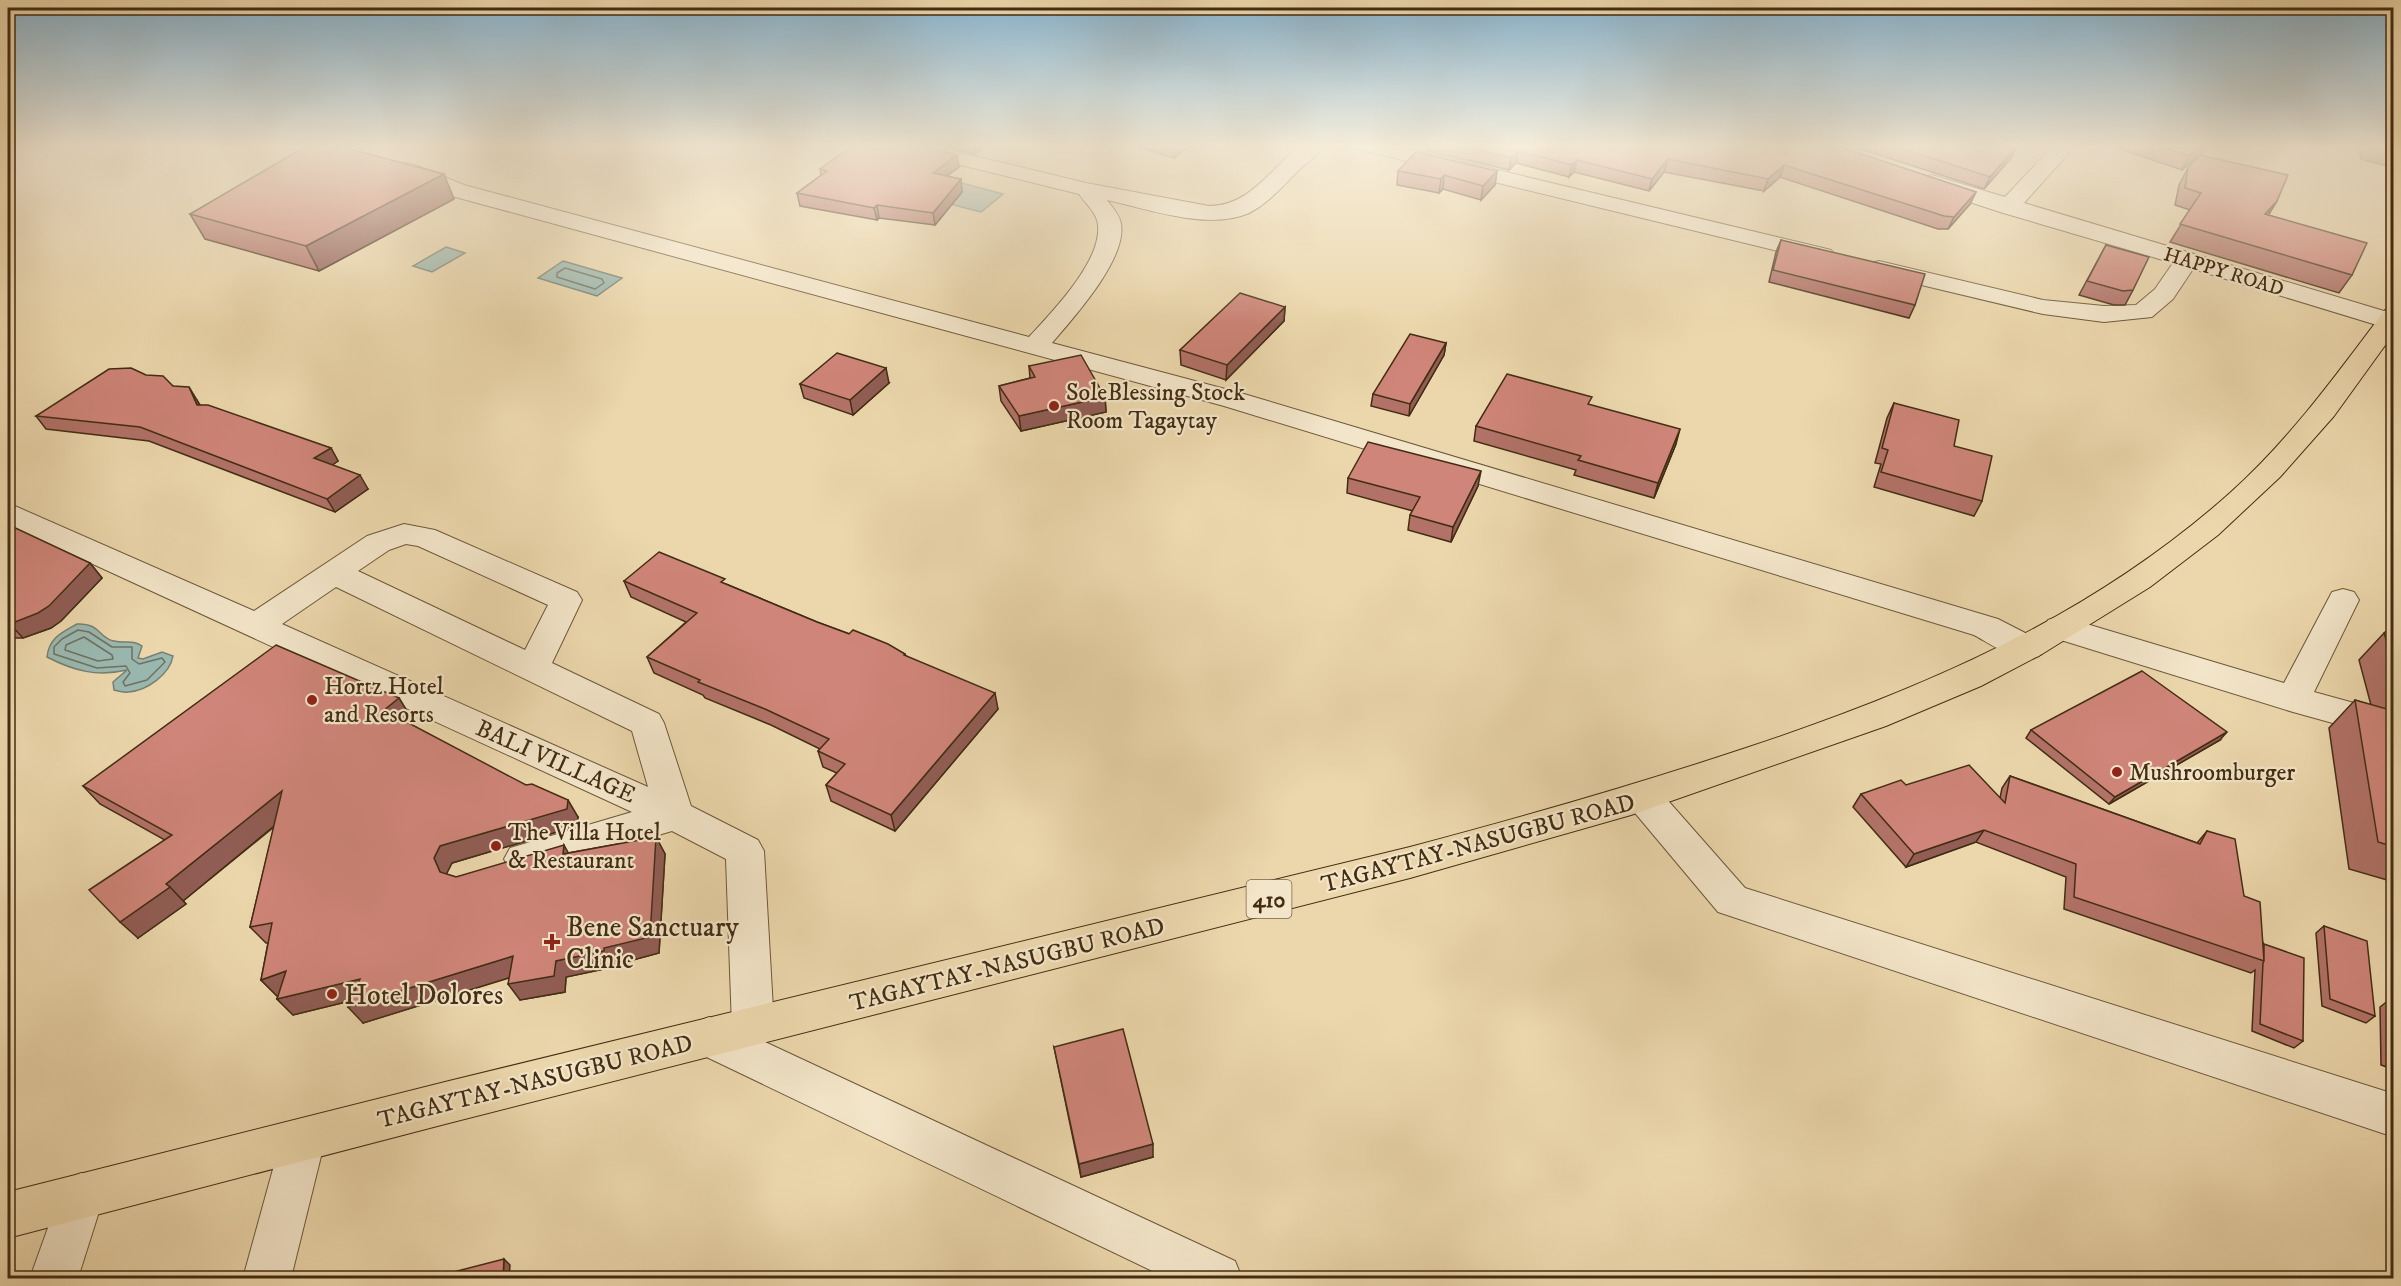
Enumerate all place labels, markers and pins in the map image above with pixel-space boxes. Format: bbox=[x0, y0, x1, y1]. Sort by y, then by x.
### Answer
place label: SoleBlessing Stock Room Tagaytay bbox=[1066, 378, 1245, 436]
marker: SoleBlessing Stock Room Tagaytay bbox=[1047, 399, 1061, 413]
place label: Hortz Hotel and Resorts bbox=[324, 672, 445, 730]
marker: Hortz Hotel and Resorts bbox=[305, 693, 319, 707]
place label: Mushroomburger bbox=[2129, 758, 2295, 788]
marker: Mushroomburger bbox=[2110, 765, 2124, 779]
place label: The Villa Hotel & Restaurant bbox=[508, 818, 662, 876]
marker: The Villa Hotel & Restaurant bbox=[489, 839, 503, 853]
place label: Bene Sanctuary Clinic bbox=[566, 910, 739, 977]
marker: Bene Sanctuary Clinic bbox=[543, 933, 561, 951]
place label: Hotel Dolores bbox=[344, 978, 503, 1013]
marker: Hotel Dolores bbox=[325, 987, 339, 1001]

